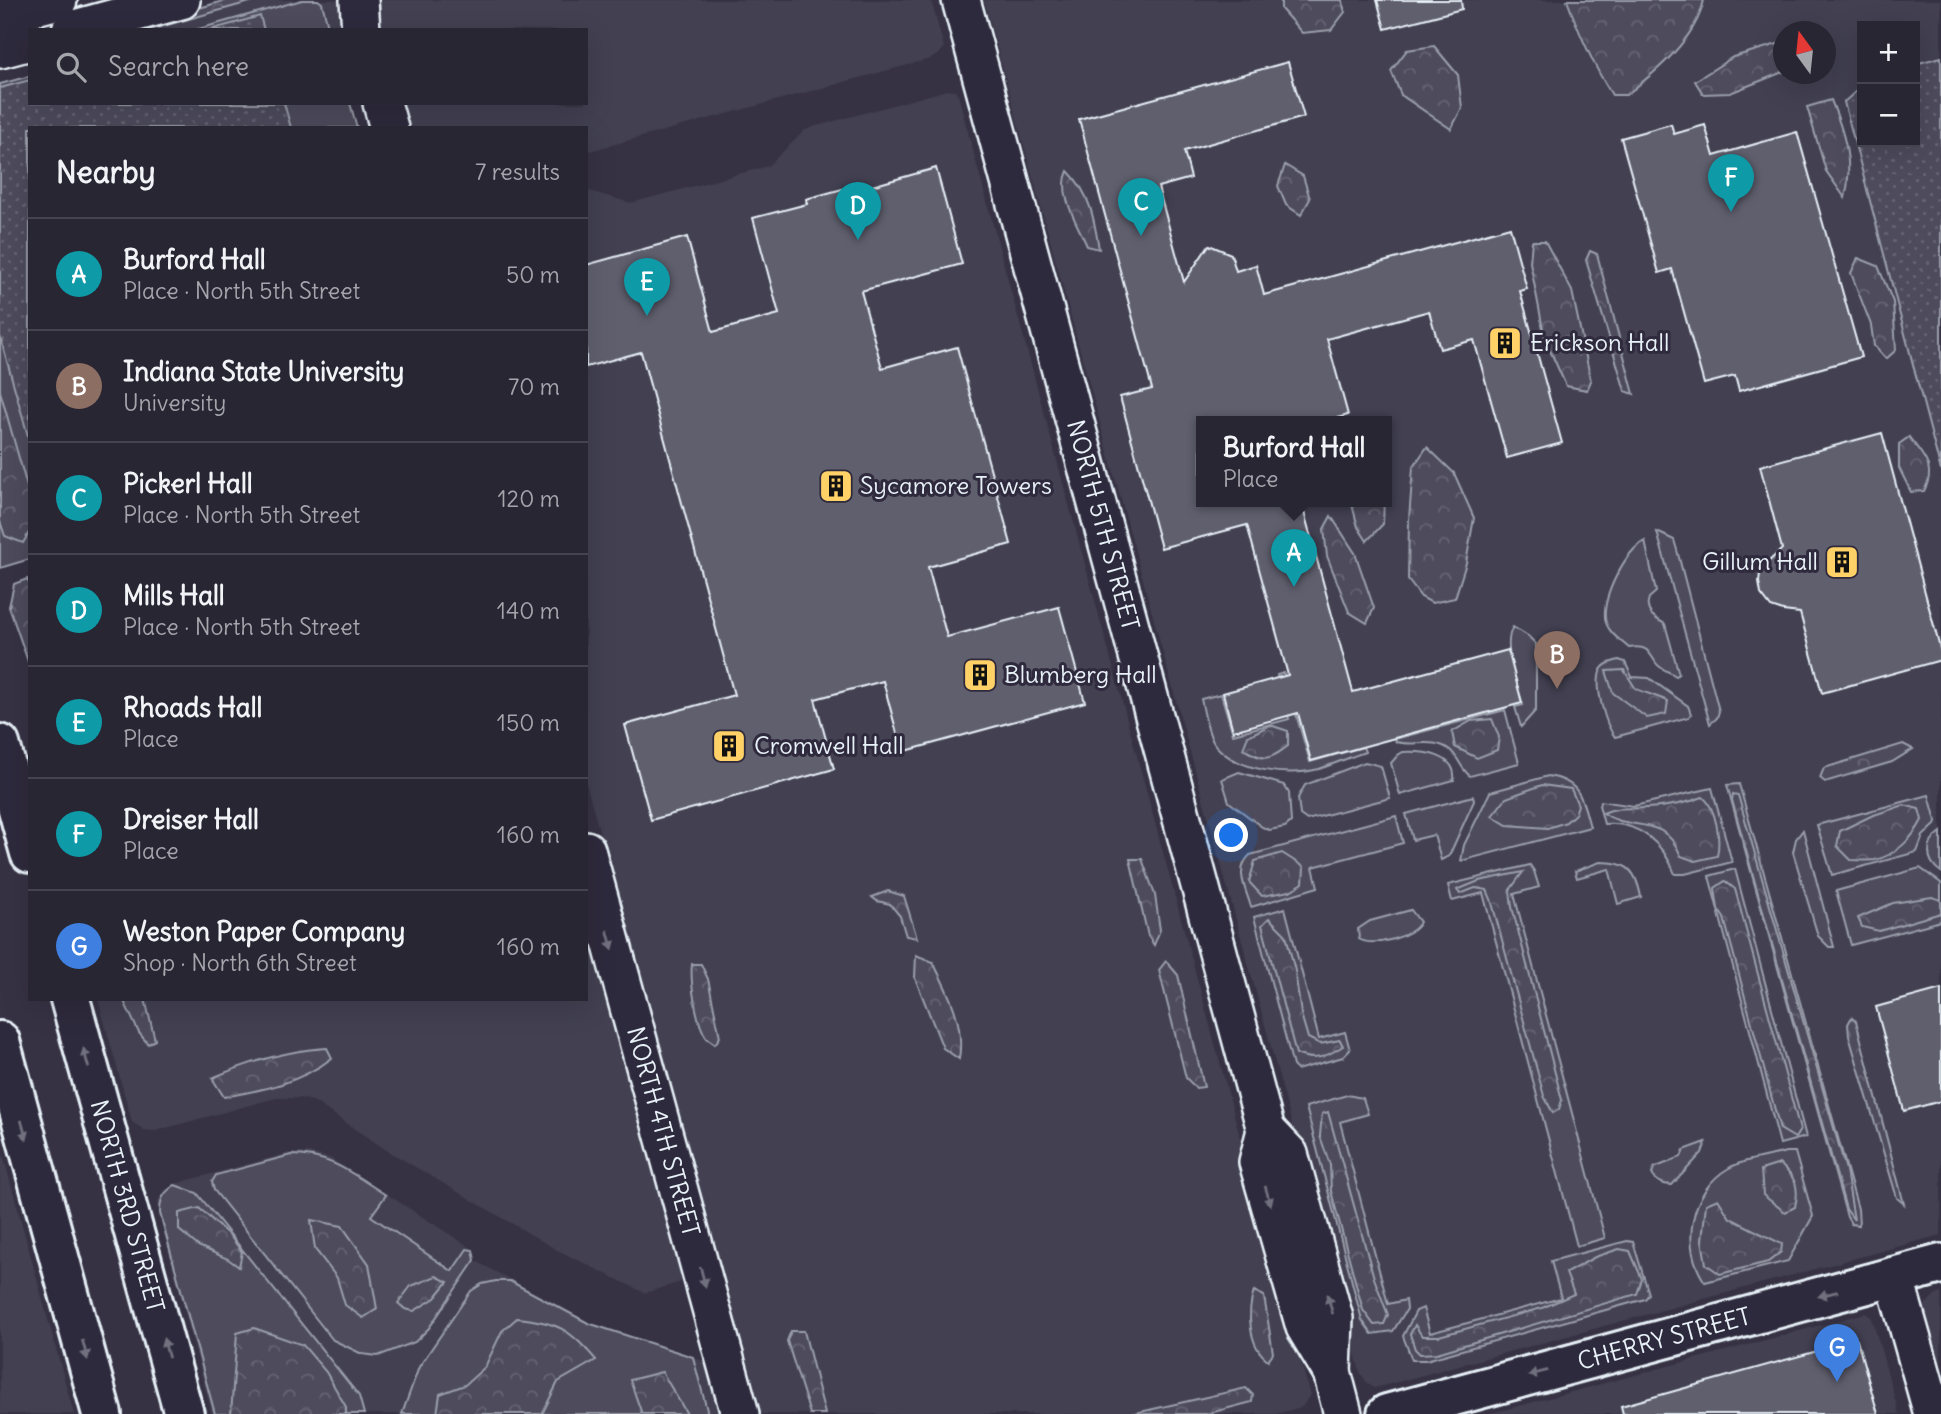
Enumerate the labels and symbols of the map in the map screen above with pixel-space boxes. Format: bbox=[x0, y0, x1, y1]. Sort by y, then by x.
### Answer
north arrow bbox=[1773, 21, 1836, 84]
pin: F bbox=[1708, 154, 1754, 212]
pin: C bbox=[1118, 178, 1164, 236]
pin: D bbox=[835, 182, 881, 240]
pin: E bbox=[624, 258, 670, 316]
building icon: Erickson Hall bbox=[1486, 324, 1524, 362]
place label: Erickson Hall bbox=[1530, 327, 1669, 357]
street label: NORTH 5TH STREET bbox=[1061, 416, 1146, 633]
building icon: Sycamore Towers bbox=[817, 467, 855, 505]
place label: Sycamore Towers bbox=[860, 470, 1052, 500]
pin: A bbox=[1271, 529, 1317, 587]
building icon: Gillum Hall bbox=[1823, 543, 1861, 581]
place label: Gillum Hall bbox=[1702, 546, 1818, 576]
pin: B bbox=[1534, 631, 1580, 689]
building icon: Blumberg Hall bbox=[961, 656, 999, 694]
place label: Blumberg Hall bbox=[1004, 659, 1157, 689]
building icon: Cromwell Hall bbox=[710, 727, 748, 765]
place label: Cromwell Hall bbox=[754, 730, 904, 760]
your location bbox=[1214, 818, 1248, 852]
one-way arrow bbox=[606, 930, 616, 951]
street label: NORTH 4TH STREET bbox=[621, 1023, 707, 1240]
one-way arrow bbox=[80, 1047, 91, 1069]
street label: NORTH 3RD STREET bbox=[84, 1097, 171, 1316]
one-way arrow bbox=[20, 1120, 30, 1141]
one-way arrow bbox=[1263, 1186, 1274, 1208]
one-way arrow bbox=[698, 1267, 708, 1288]
one-way arrow bbox=[1817, 1289, 1839, 1300]
one-way arrow bbox=[1324, 1293, 1335, 1315]
street label: CHERRY STREET bbox=[1574, 1300, 1754, 1376]
pin: G bbox=[1814, 1324, 1860, 1382]
one-way arrow bbox=[160, 1337, 171, 1359]
one-way arrow bbox=[80, 1340, 90, 1361]
one-way arrow bbox=[1527, 1369, 1548, 1379]

